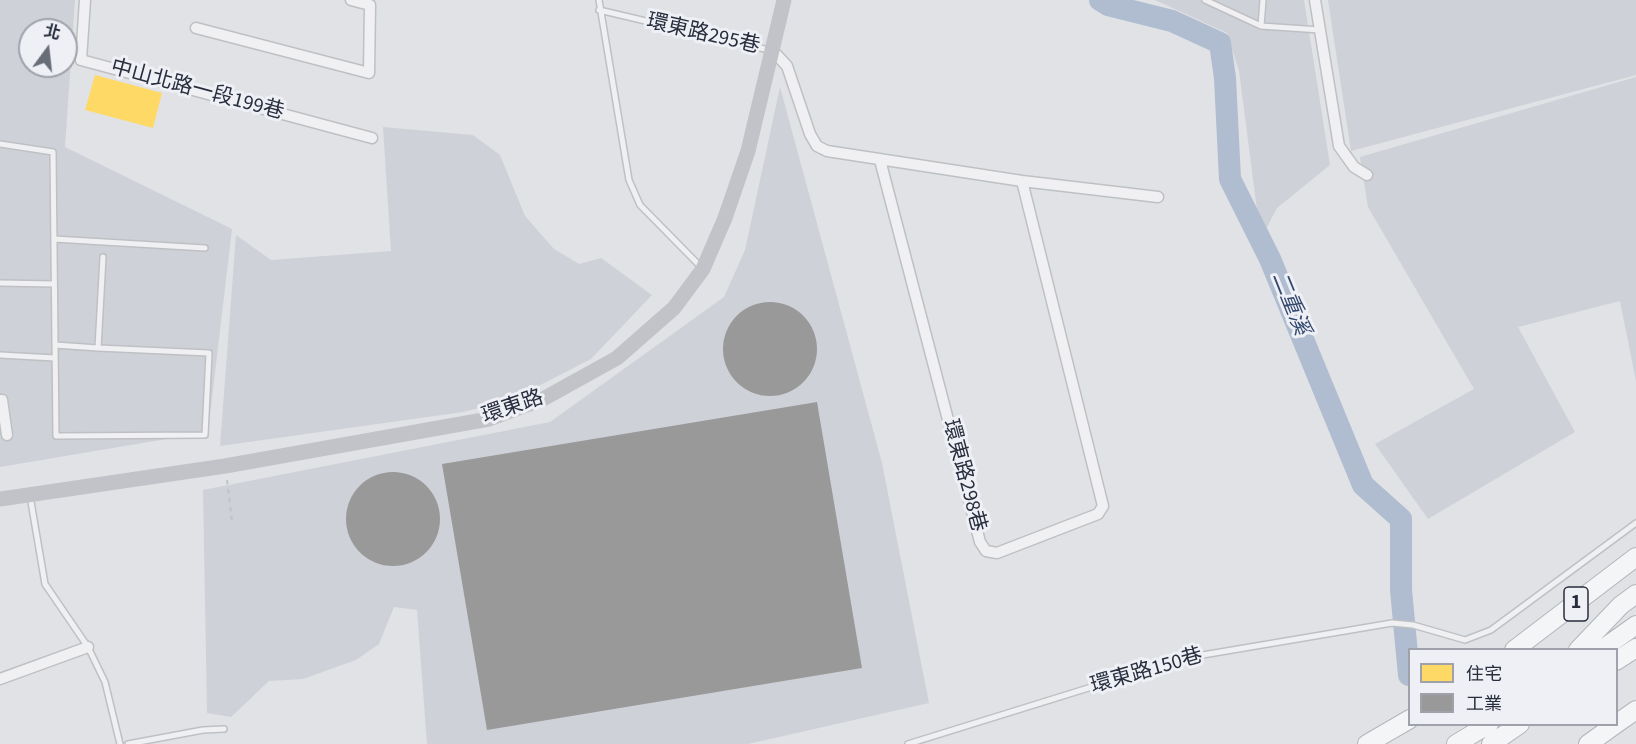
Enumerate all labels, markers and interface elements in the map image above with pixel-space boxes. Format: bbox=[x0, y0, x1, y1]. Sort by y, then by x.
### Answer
street label: 環東路295巷 bbox=[644, 10, 762, 60]
north arrow bbox=[18, 18, 78, 78]
text: 北 bbox=[42, 20, 63, 45]
street label: 中山北路一段199巷 bbox=[108, 56, 286, 126]
water label: 二重溪 bbox=[1264, 268, 1314, 340]
street label: 環東路 bbox=[479, 386, 547, 430]
street label: 環東路298巷 bbox=[936, 417, 990, 535]
road number: 1 bbox=[1564, 587, 1588, 621]
street label: 環東路150巷 bbox=[1088, 644, 1206, 700]
legend bbox=[1408, 648, 1618, 726]
text: 住宅 bbox=[1466, 662, 1502, 687]
text: 工業 bbox=[1466, 692, 1502, 717]

